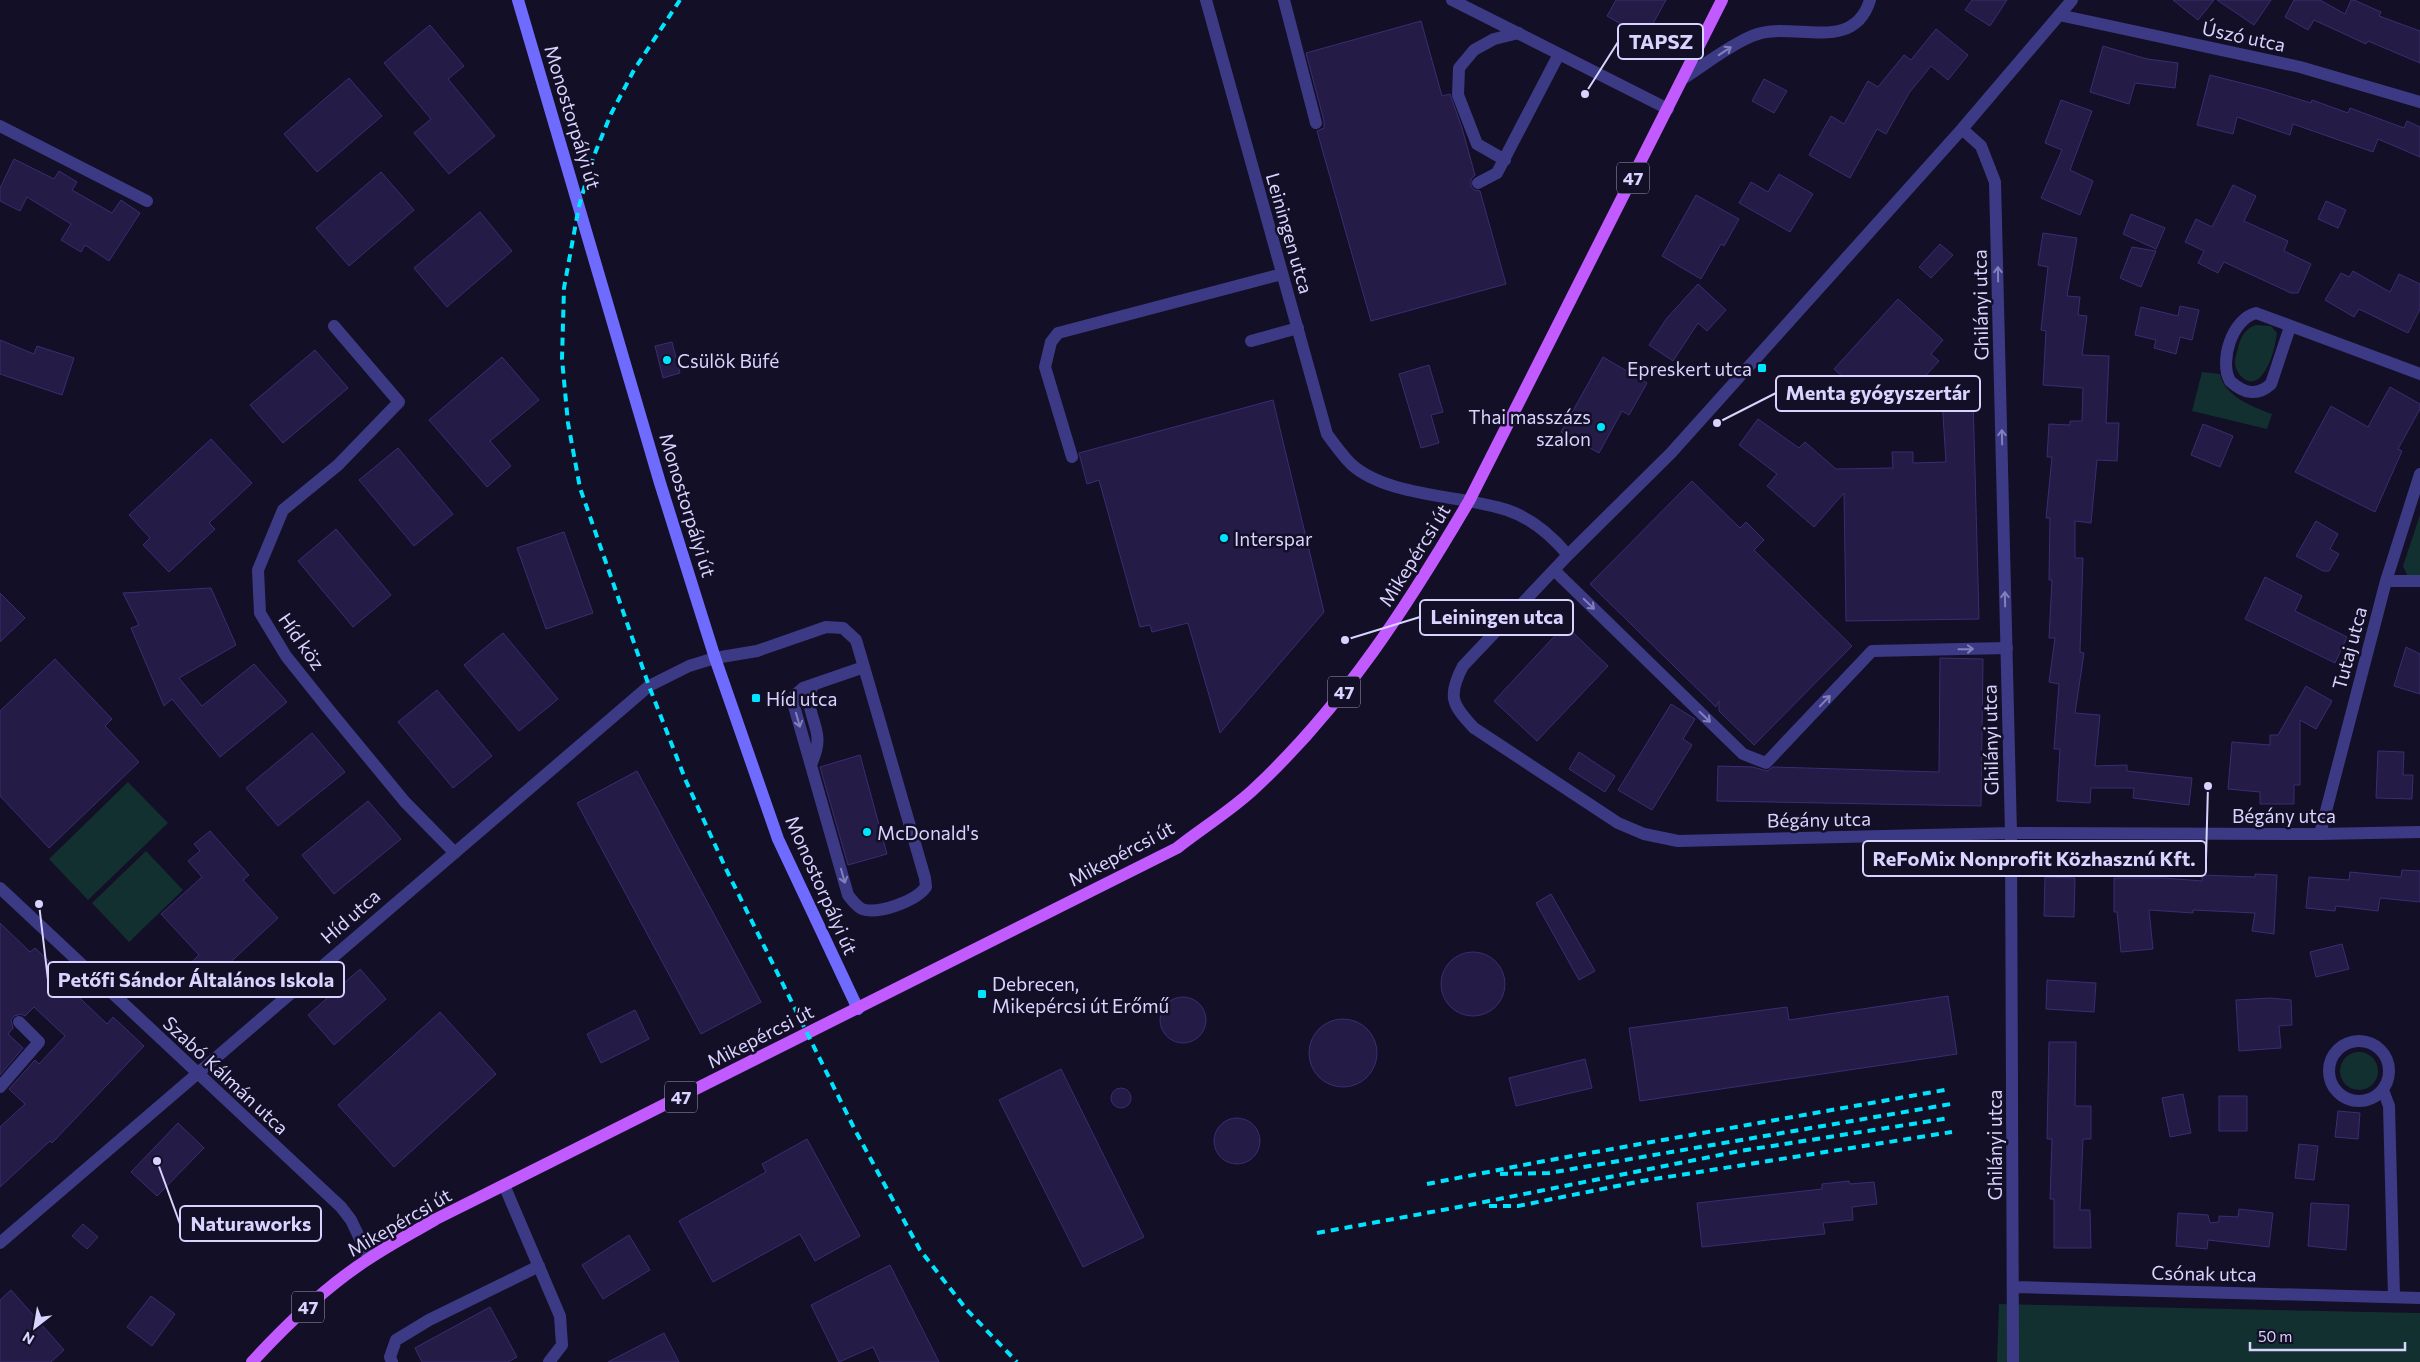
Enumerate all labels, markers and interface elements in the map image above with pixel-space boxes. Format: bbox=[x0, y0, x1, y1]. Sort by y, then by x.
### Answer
street label: Úszó utca bbox=[2200, 15, 2288, 56]
callout: TAPSZ bbox=[1618, 24, 1703, 59]
text: TAPSZ bbox=[1629, 29, 1693, 53]
street label: Monostorpályi út bbox=[540, 42, 606, 192]
one-way arrow bbox=[1717, 46, 1731, 56]
road number: 47 bbox=[1617, 162, 1649, 194]
street label: Leiningen utca bbox=[1262, 170, 1318, 296]
street label: Ghilányi utca bbox=[1968, 249, 1992, 361]
one-way arrow bbox=[1993, 267, 2002, 283]
place label: Csülök Büfé bbox=[677, 349, 779, 372]
marker: Csülök Büfé bbox=[661, 354, 673, 366]
place label: Epreskert utca bbox=[1627, 357, 1752, 380]
marker: Epreskert utca bbox=[1756, 362, 1768, 374]
callout: Menta gyógyszertár bbox=[1776, 376, 1980, 411]
text: Menta gyógyszertár bbox=[1786, 380, 1970, 404]
place label: Thai masszázs szalon bbox=[1468, 405, 1591, 450]
marker: Thai masszázs szalon bbox=[1595, 421, 1607, 433]
one-way arrow bbox=[1997, 429, 2006, 445]
street label: Monostorpályi út bbox=[655, 430, 721, 580]
street label: Mikepércsi út bbox=[1373, 499, 1455, 610]
place label: Interspar bbox=[1234, 527, 1313, 550]
marker: Interspar bbox=[1218, 532, 1230, 544]
one-way arrow bbox=[2001, 592, 2010, 608]
one-way arrow bbox=[1583, 597, 1595, 610]
callout: Leiningen utca bbox=[1420, 600, 1573, 635]
text: Leiningen utca bbox=[1430, 604, 1564, 628]
street label: Tutaj utca bbox=[2327, 604, 2371, 692]
street label: Híd köz bbox=[274, 608, 330, 674]
one-way arrow bbox=[1958, 644, 1974, 654]
road number: 47 bbox=[1328, 676, 1360, 708]
street label: Ghilányi utca bbox=[1978, 684, 2002, 796]
place label: Híd utca bbox=[766, 687, 837, 710]
marker: Híd utca bbox=[750, 692, 762, 704]
one-way arrow bbox=[1819, 695, 1831, 707]
one-way arrow bbox=[1699, 711, 1712, 723]
one-way arrow bbox=[794, 712, 804, 728]
street label: Bégány utca bbox=[2232, 804, 2336, 827]
street label: Bégány utca bbox=[1767, 807, 1871, 831]
street label: Monostorpályi út bbox=[781, 812, 863, 958]
street label: Mikepércsi út bbox=[1064, 815, 1178, 890]
place label: McDonald's bbox=[877, 821, 979, 844]
marker: McDonald's bbox=[861, 826, 873, 838]
callout: ReFoMix Nonprofit Közhasznú Kft. bbox=[1863, 841, 2206, 876]
text: ReFoMix Nonprofit Közhasznú Kft. bbox=[1873, 846, 2195, 870]
one-way arrow bbox=[838, 868, 848, 884]
street label: Híd utca bbox=[316, 884, 384, 948]
callout: Petőfi Sándor Általános Iskola bbox=[48, 962, 344, 997]
text: Petőfi Sándor Általános Iskola bbox=[58, 967, 334, 991]
place label: Debrecen, Mikepércsi út Erőmű bbox=[992, 972, 1170, 1017]
marker: Debrecen, Mikepércsi út Erőmű bbox=[976, 988, 988, 1000]
street label: Mikepércsi út bbox=[703, 999, 817, 1073]
street label: Szabó Kálmán utca bbox=[159, 1011, 293, 1139]
road number: 47 bbox=[665, 1082, 697, 1112]
street label: Ghilányi utca bbox=[1983, 1090, 2006, 1201]
street label: Mikepércsi út bbox=[343, 1183, 455, 1261]
callout: Naturaworks bbox=[180, 1206, 321, 1241]
text: Naturaworks bbox=[191, 1211, 311, 1235]
street label: Csónak utca bbox=[2151, 1261, 2257, 1285]
road number: 47 bbox=[292, 1291, 324, 1322]
north arrow bbox=[10, 1302, 60, 1352]
scale bar bbox=[2250, 1320, 2405, 1352]
text: 50 m bbox=[2258, 1327, 2292, 1345]
text: N bbox=[19, 1329, 37, 1349]

